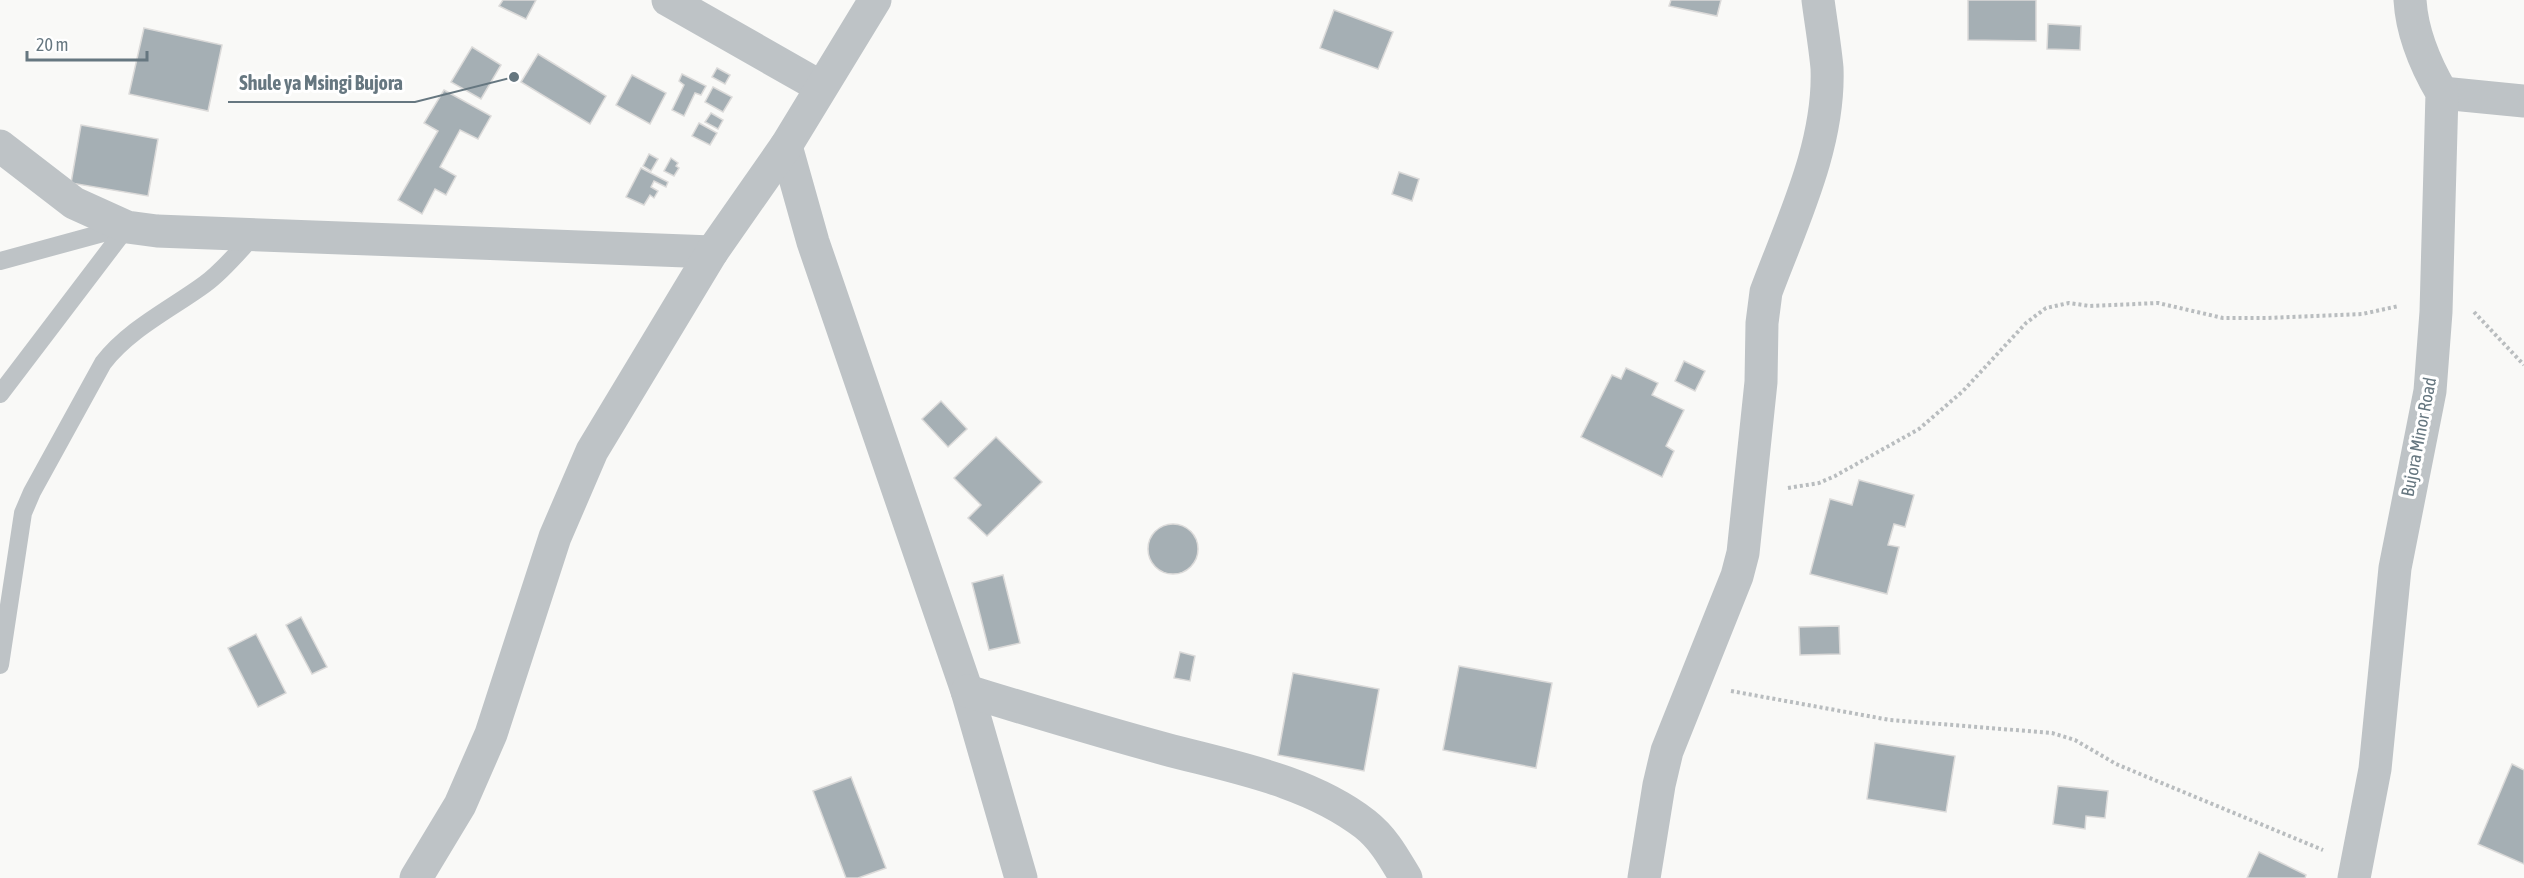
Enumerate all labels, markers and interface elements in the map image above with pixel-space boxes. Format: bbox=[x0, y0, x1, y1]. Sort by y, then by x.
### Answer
scale bar bbox=[27, 24, 147, 62]
text: 20 m bbox=[36, 34, 68, 55]
callout: Shule ya Msingi Bujora bbox=[228, 64, 415, 102]
text: Shule ya Msingi Bujora bbox=[239, 71, 403, 94]
street label: Bujora Minor Road bbox=[2397, 375, 2440, 498]

